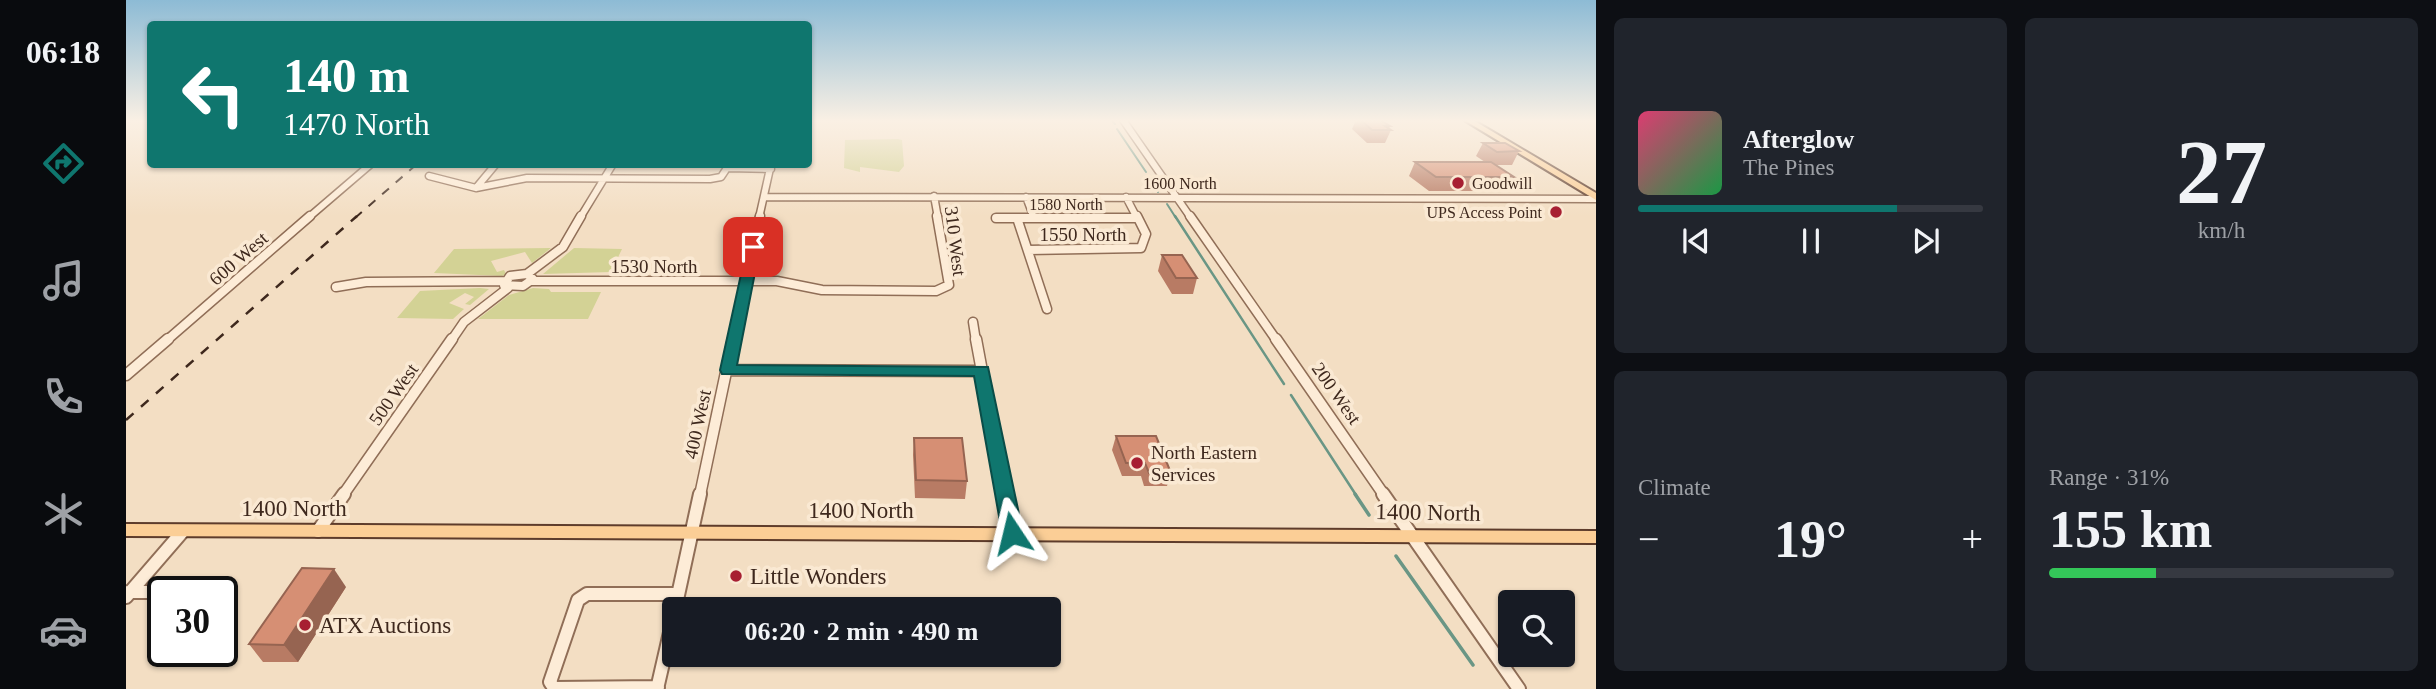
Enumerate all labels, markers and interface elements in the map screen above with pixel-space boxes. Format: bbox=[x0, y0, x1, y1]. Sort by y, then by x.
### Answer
text: 06:18 bbox=[26, 34, 100, 70]
text: 140 m bbox=[283, 48, 410, 103]
icon: left bbox=[168, 49, 259, 140]
text: 1470 North bbox=[283, 106, 430, 142]
text: 27 bbox=[2176, 122, 2267, 223]
text: Afterglow bbox=[1743, 125, 1854, 154]
icon: directions bbox=[39, 139, 88, 188]
text: The Pines bbox=[1743, 155, 1834, 180]
street label: 1600 North bbox=[1143, 175, 1217, 192]
marker: Goodwill bbox=[1450, 175, 1466, 191]
place label: Goodwill bbox=[1472, 175, 1533, 192]
street label: 1580 North bbox=[1029, 196, 1103, 213]
place label: UPS Access Point bbox=[1426, 204, 1543, 221]
marker: UPS Access Point bbox=[1548, 204, 1564, 220]
street label: 310 West bbox=[941, 205, 970, 278]
pin bbox=[723, 217, 783, 277]
text: km/h bbox=[2198, 218, 2245, 243]
icon: previous bbox=[1677, 222, 1715, 260]
icon: pause bbox=[1792, 222, 1830, 260]
icon: next bbox=[1907, 222, 1945, 260]
street label: 1550 North bbox=[1039, 224, 1127, 245]
street label: 600 West bbox=[205, 227, 272, 289]
icon: arrive bbox=[734, 228, 772, 266]
icon: music bbox=[39, 256, 88, 305]
street label: 1530 North bbox=[610, 256, 698, 277]
street label: 200 West bbox=[1308, 358, 1366, 429]
street label: 500 West bbox=[365, 359, 423, 429]
icon: phone bbox=[39, 372, 88, 421]
street label: 400 West bbox=[680, 387, 715, 461]
place label: North Eastern Services bbox=[1151, 442, 1258, 485]
marker: North Eastern Services bbox=[1129, 455, 1145, 471]
text: Range · 31% bbox=[2049, 465, 2169, 490]
text: Climate bbox=[1638, 475, 1711, 500]
icon: climate bbox=[39, 489, 88, 538]
street label: 1400 North bbox=[241, 496, 347, 521]
position arrow bbox=[975, 496, 1049, 570]
street label: 1400 North bbox=[808, 498, 914, 523]
street label: 1400 North bbox=[1375, 499, 1481, 526]
text: 155 km bbox=[2049, 501, 2212, 558]
text: 19° bbox=[1774, 511, 1847, 568]
text: − bbox=[1638, 518, 1659, 560]
text: + bbox=[1962, 518, 1983, 560]
place label: Little Wonders bbox=[750, 564, 886, 589]
marker: Little Wonders bbox=[728, 568, 744, 584]
speed limit sign: 30 bbox=[147, 576, 238, 667]
map controls bbox=[1498, 590, 1575, 667]
button: search bbox=[1498, 590, 1575, 667]
icon: car bbox=[39, 606, 88, 655]
place label: ATX Auctions bbox=[319, 613, 451, 638]
marker: ATX Auctions bbox=[297, 617, 313, 633]
text: 06:20 · 2 min · 490 m bbox=[745, 617, 979, 646]

